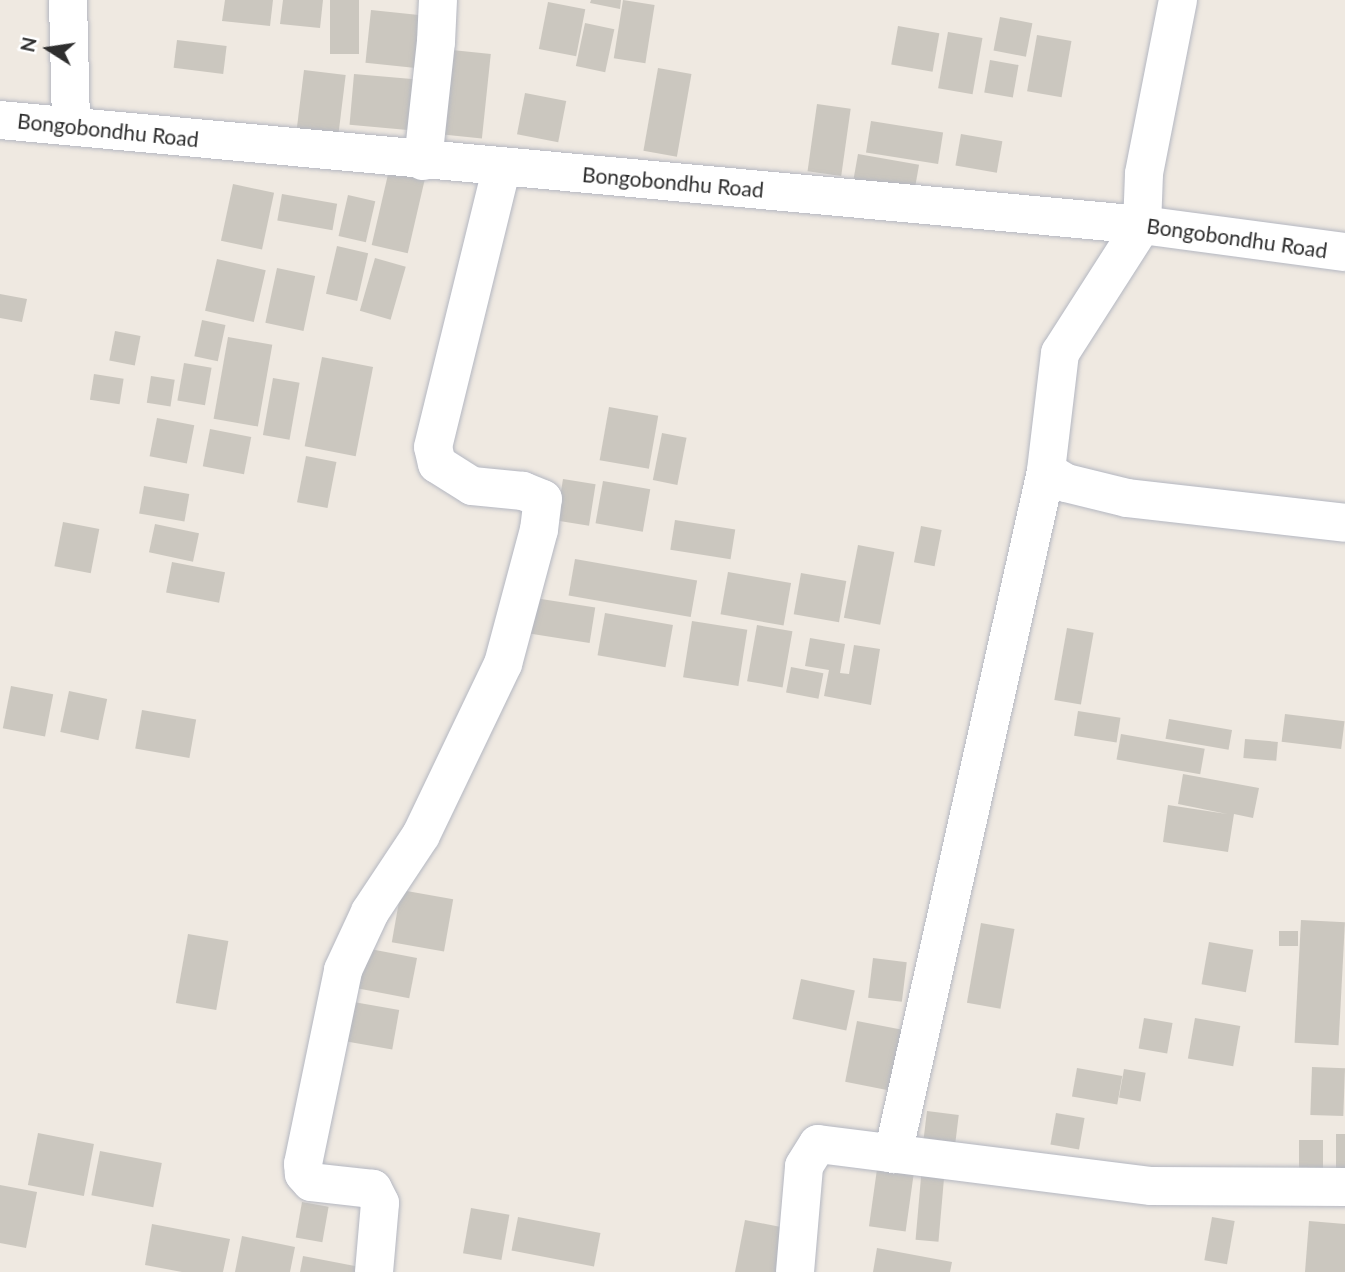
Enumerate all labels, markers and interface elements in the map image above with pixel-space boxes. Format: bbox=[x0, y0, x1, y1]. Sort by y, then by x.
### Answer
north arrow bbox=[14, 14, 84, 84]
text: N bbox=[15, 35, 41, 54]
street label: Bongobondhu Road bbox=[16, 108, 200, 152]
street label: Bongobondhu Road bbox=[581, 162, 765, 202]
street label: Bongobondhu Road bbox=[1145, 213, 1329, 263]

